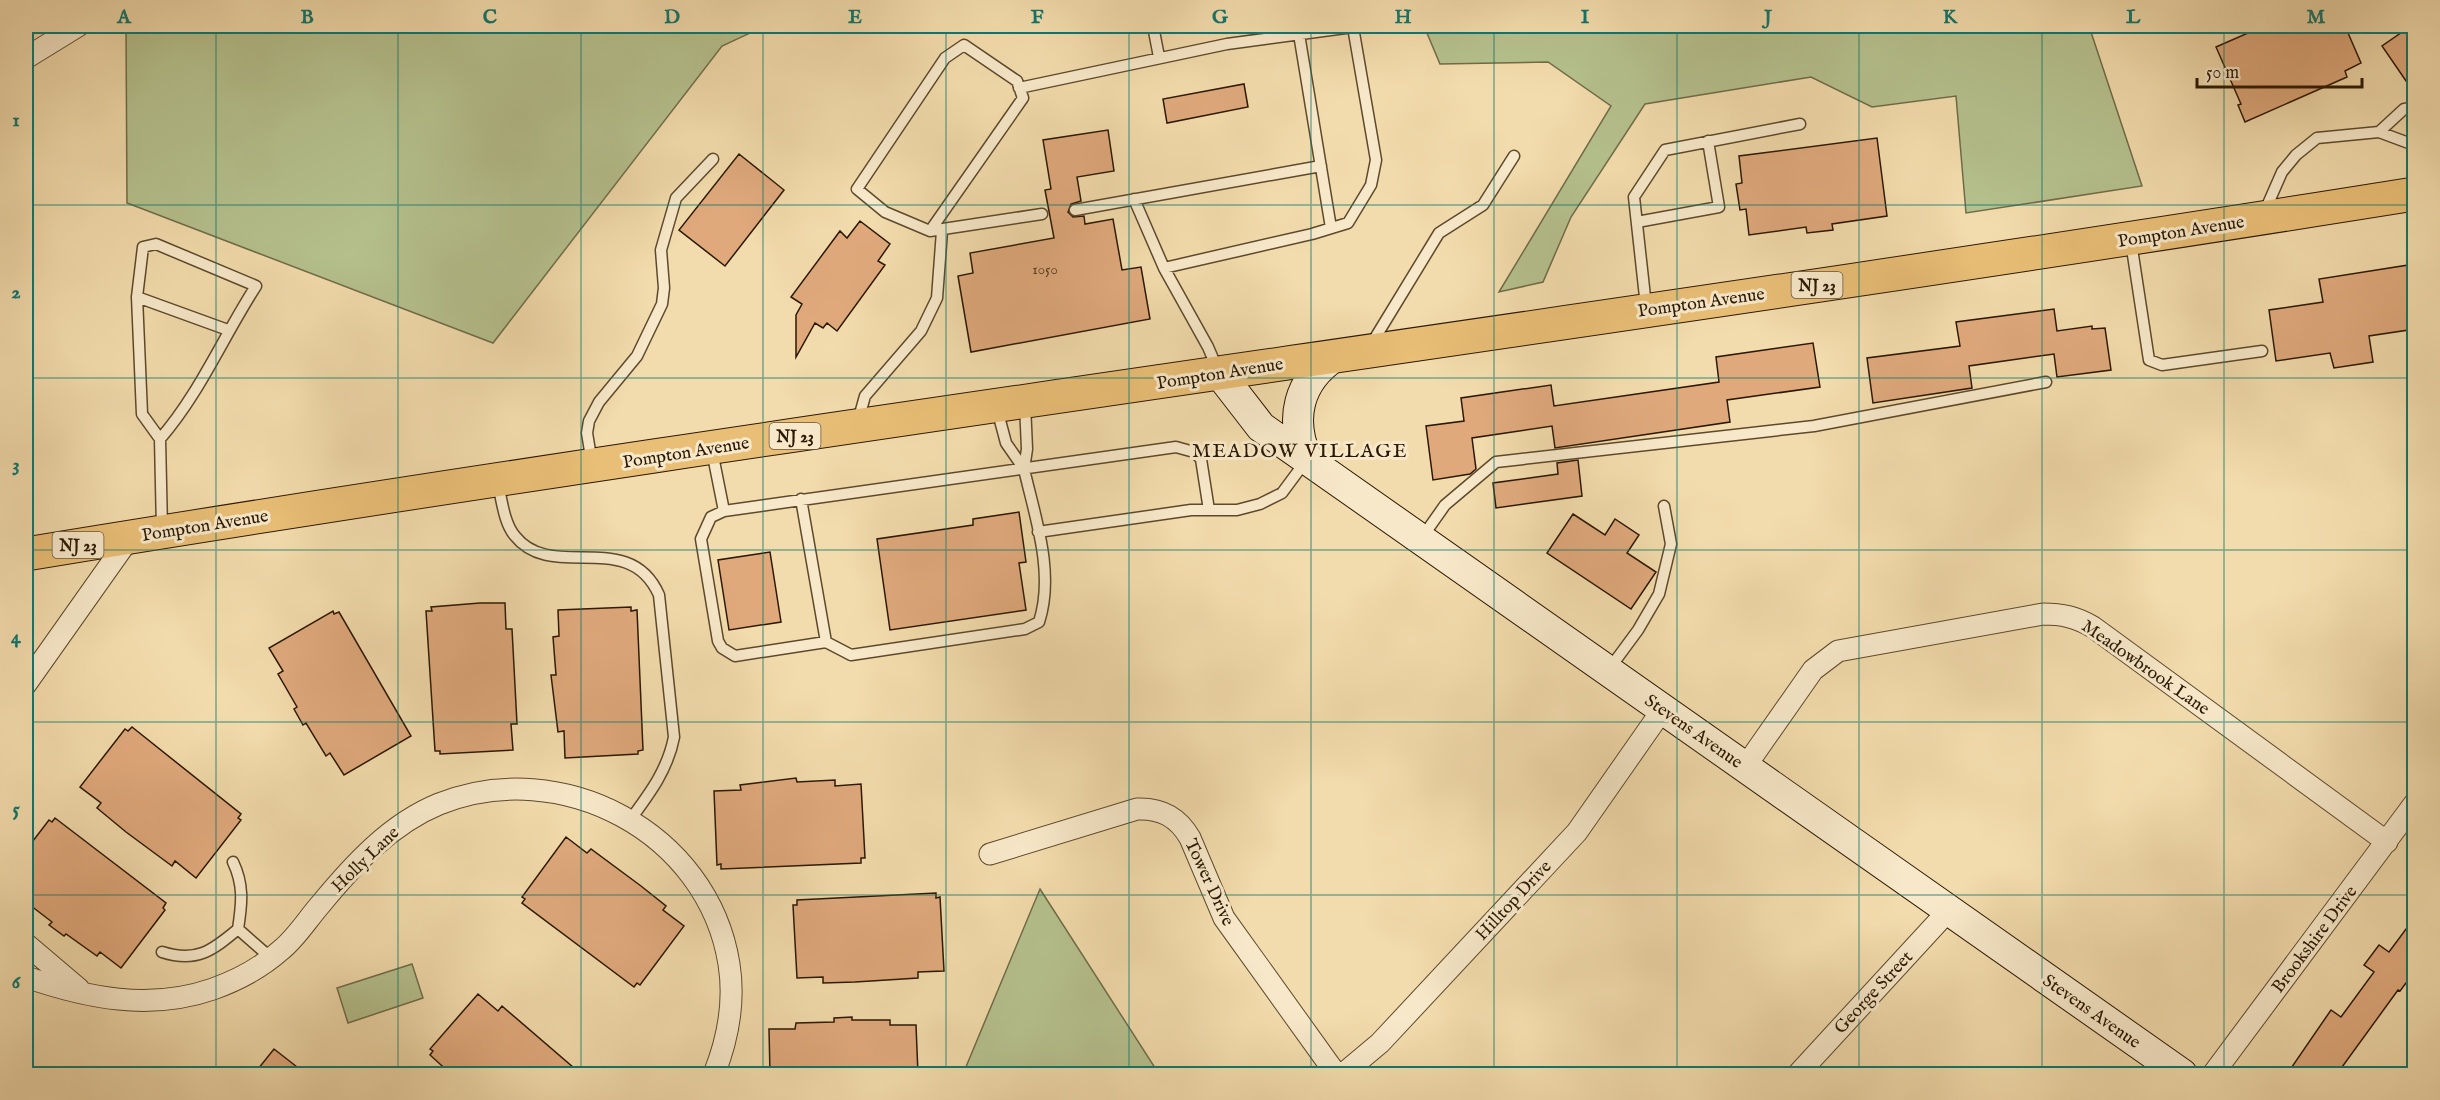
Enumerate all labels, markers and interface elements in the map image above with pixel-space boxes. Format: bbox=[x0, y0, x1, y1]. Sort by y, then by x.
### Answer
text: A bbox=[116, 5, 132, 30]
text: B bbox=[300, 5, 314, 30]
text: C bbox=[483, 5, 497, 30]
text: D bbox=[664, 5, 680, 30]
text: E bbox=[848, 5, 862, 30]
text: F bbox=[1031, 5, 1044, 30]
text: G bbox=[1212, 5, 1229, 30]
text: H bbox=[1394, 5, 1412, 30]
text: I bbox=[1581, 5, 1590, 30]
text: J bbox=[1761, 5, 1773, 30]
text: K bbox=[1943, 5, 1959, 30]
text: L bbox=[2126, 5, 2141, 30]
text: M bbox=[2307, 5, 2326, 30]
scale bar bbox=[2197, 51, 2362, 89]
text: 50 m bbox=[2206, 62, 2239, 85]
text: 1 bbox=[12, 108, 20, 133]
street label: Pompton Avenue bbox=[2116, 211, 2246, 254]
house number: 1050 bbox=[1032, 260, 1058, 279]
road number: NJ 23 bbox=[1792, 272, 1842, 298]
text: 2 bbox=[11, 280, 21, 305]
street label: Pompton Avenue bbox=[1636, 283, 1766, 324]
street label: Pompton Avenue bbox=[1155, 353, 1285, 396]
road number: NJ 23 bbox=[770, 423, 820, 449]
street label: Pompton Avenue bbox=[621, 432, 751, 475]
district label: MEADOW VILLAGE bbox=[1192, 439, 1408, 464]
text: 3 bbox=[12, 453, 20, 478]
street label: Pompton Avenue bbox=[140, 505, 270, 548]
road number: NJ 23 bbox=[52, 532, 104, 558]
street label: Meadowbrook Lane bbox=[2077, 615, 2214, 721]
text: 4 bbox=[11, 625, 22, 650]
street label: Stevens Avenue bbox=[1640, 690, 1747, 775]
text: 5 bbox=[12, 797, 20, 822]
street label: Holly Lane bbox=[327, 822, 405, 898]
street label: Tower Drive bbox=[1178, 835, 1239, 930]
street label: Hilltop Drive bbox=[1471, 856, 1557, 946]
street label: Brookshire Drive bbox=[2267, 881, 2363, 998]
street label: George Street bbox=[1830, 947, 1918, 1039]
text: 6 bbox=[12, 970, 22, 995]
street label: Stevens Avenue bbox=[2038, 970, 2145, 1055]

